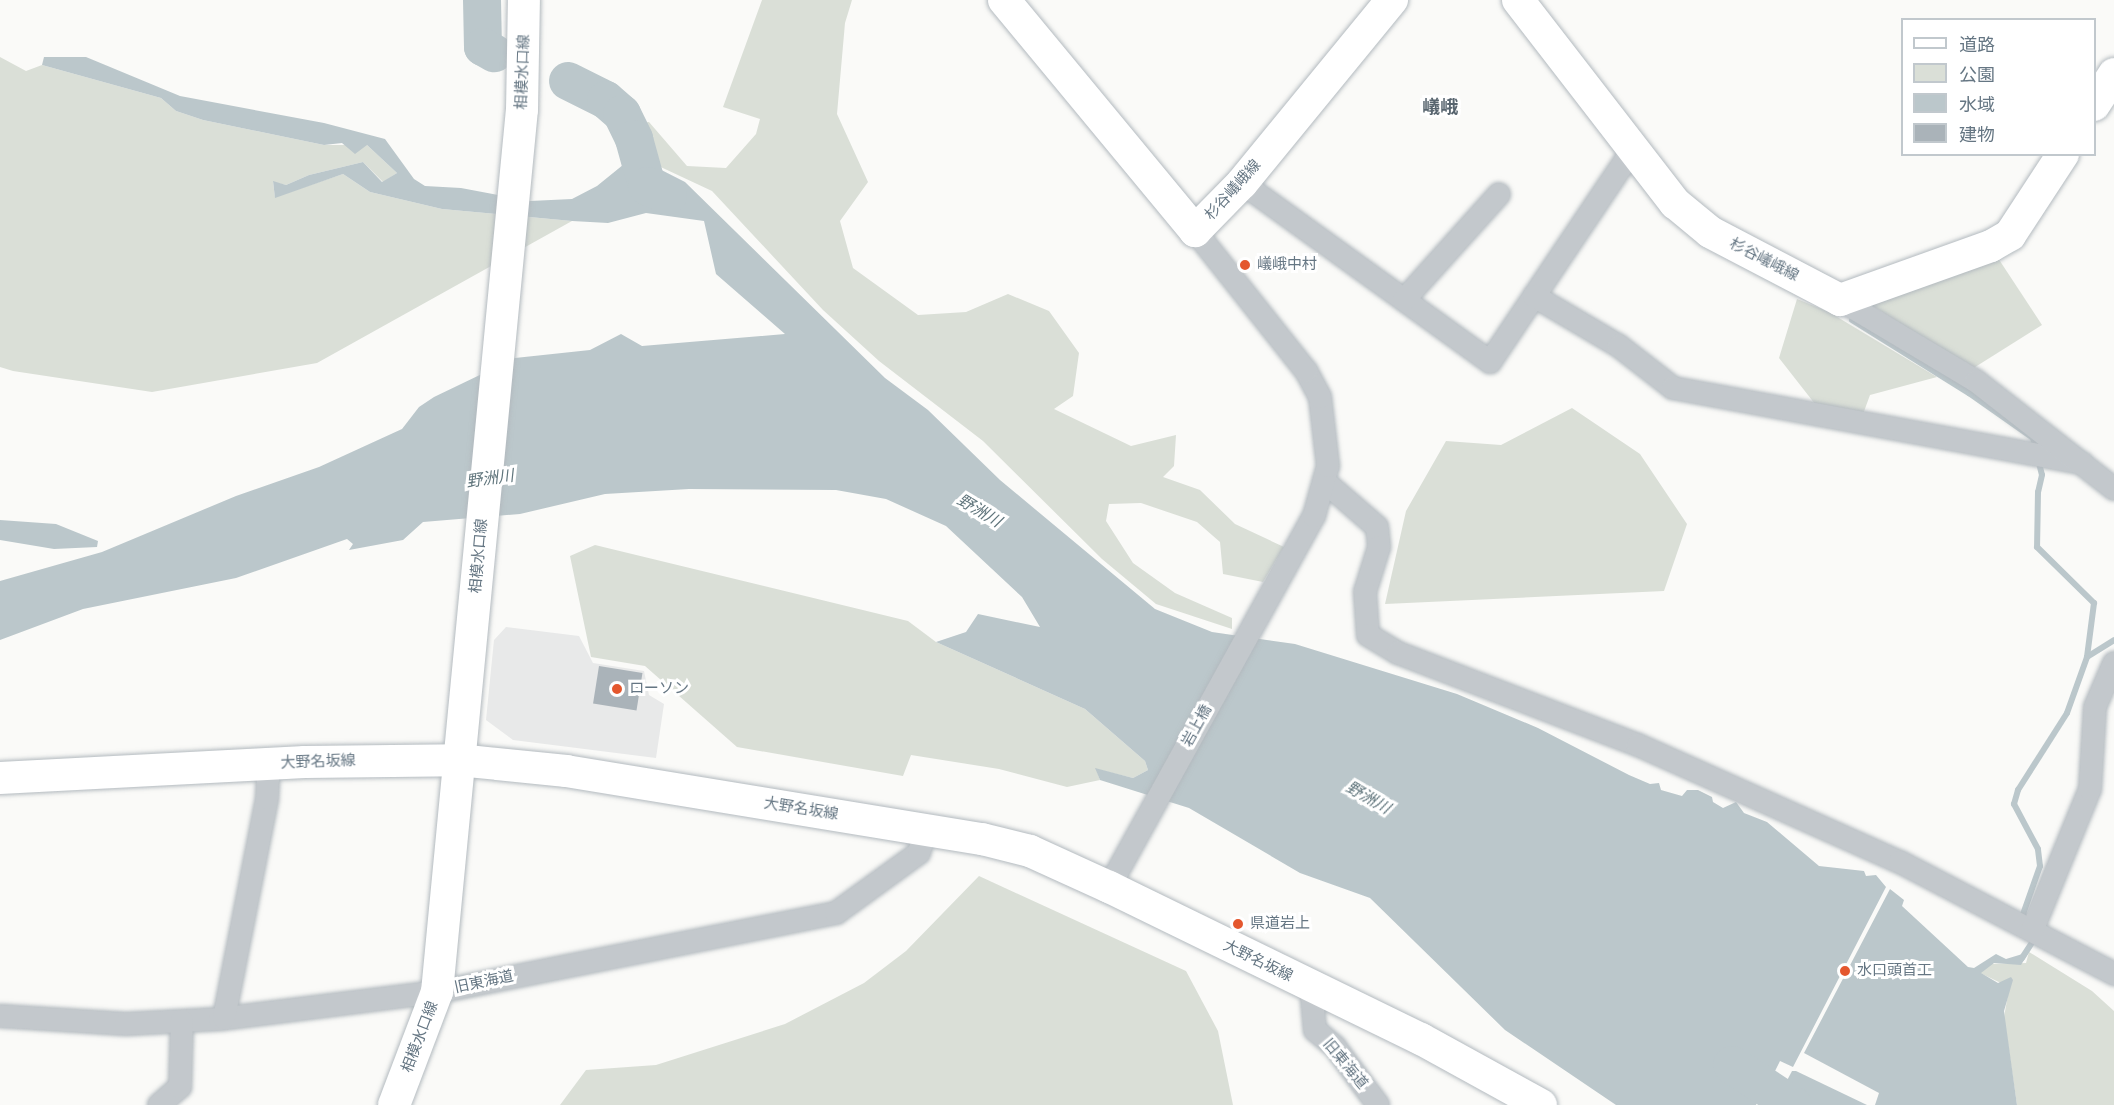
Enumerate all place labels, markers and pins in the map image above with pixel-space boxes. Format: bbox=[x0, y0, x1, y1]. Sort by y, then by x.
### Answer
place label: 嶬峨中村 bbox=[1257, 256, 1317, 274]
marker: 嶬峨中村 bbox=[1238, 258, 1252, 272]
place label: ローソン bbox=[629, 680, 689, 698]
marker: ローソン bbox=[610, 682, 624, 696]
place label: 県道岩上 bbox=[1250, 915, 1310, 933]
marker: 県道岩上 bbox=[1231, 917, 1245, 931]
place label: 水口頭首工 bbox=[1857, 962, 1932, 980]
marker: 水口頭首工 bbox=[1838, 964, 1852, 978]

